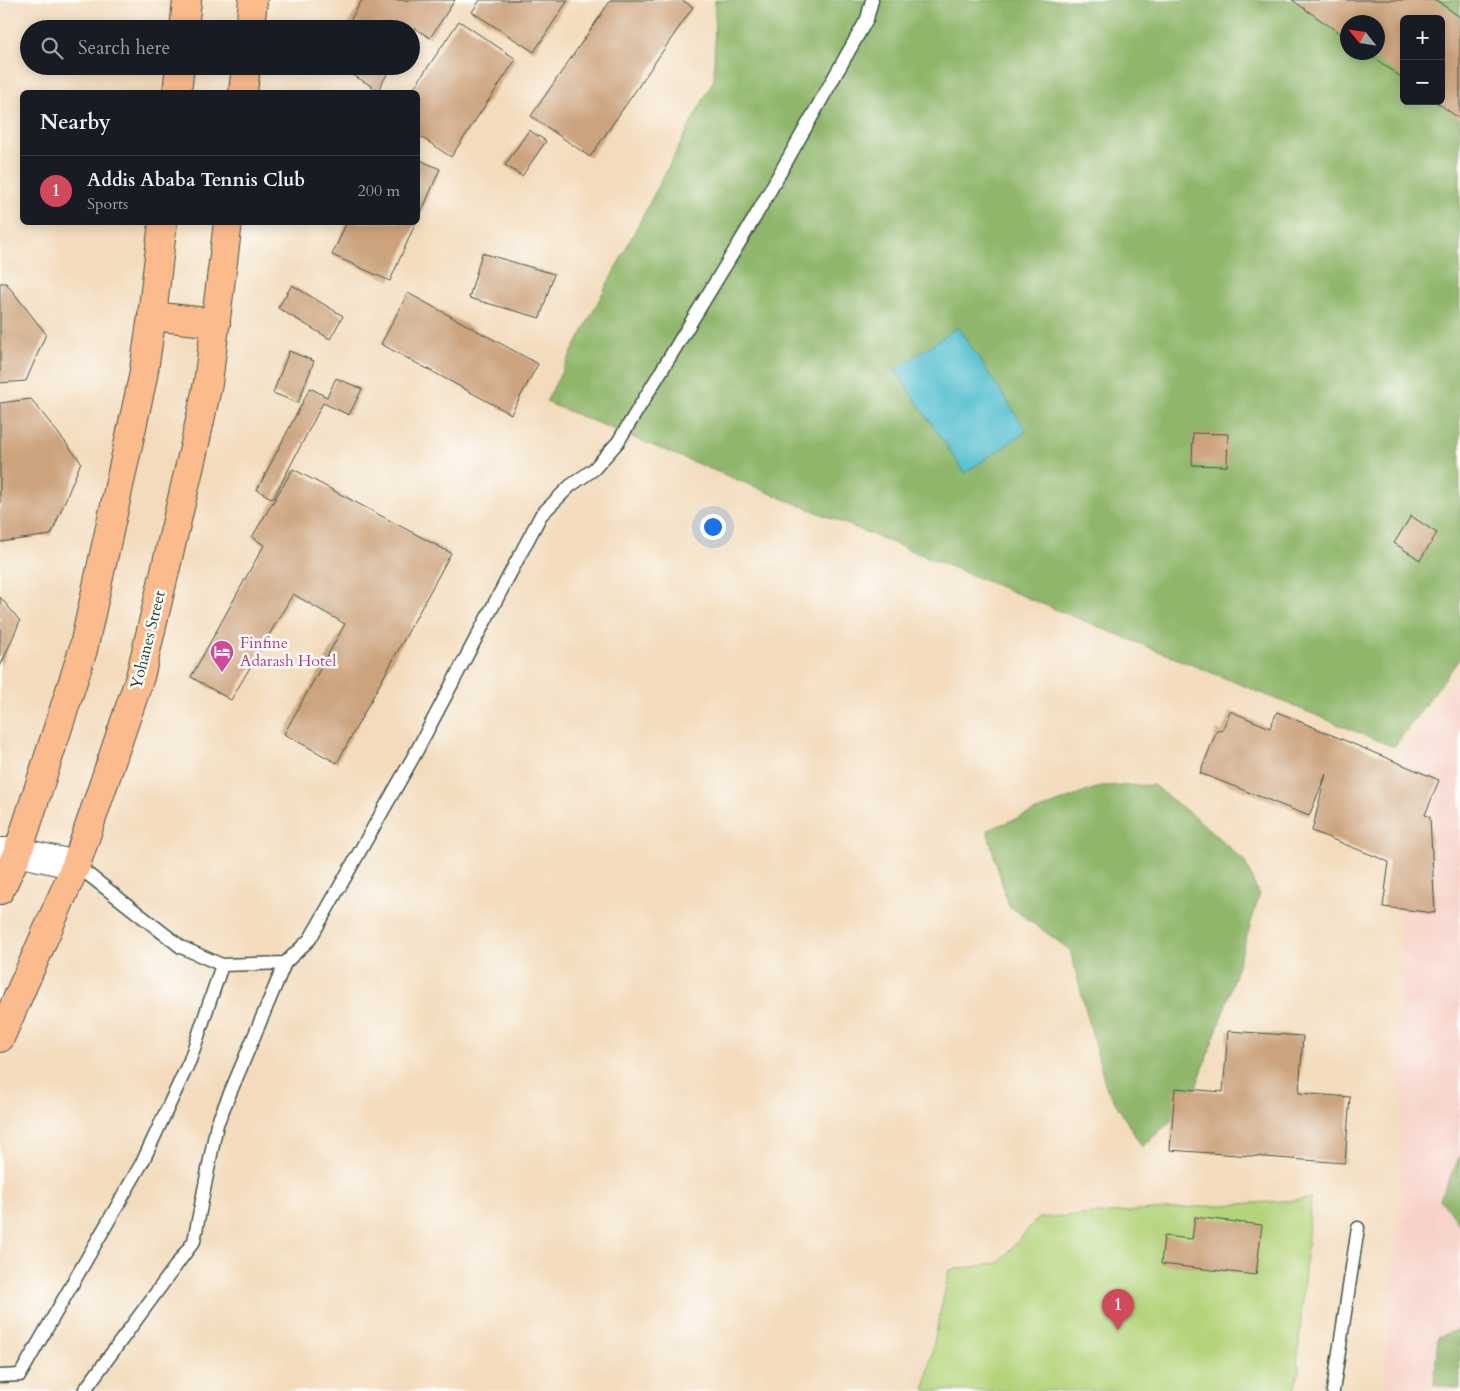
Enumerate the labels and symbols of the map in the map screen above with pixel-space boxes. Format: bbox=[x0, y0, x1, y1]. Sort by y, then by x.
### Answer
north arrow bbox=[1340, 15, 1385, 60]
your location bbox=[700, 514, 726, 540]
street label: Yohanes Street bbox=[125, 588, 171, 692]
place label: Finfine Adarash Hotel bbox=[240, 632, 336, 672]
hotel icon: Finfine Adarash Hotel bbox=[209, 639, 235, 673]
pin: 1 bbox=[1102, 1289, 1134, 1330]

